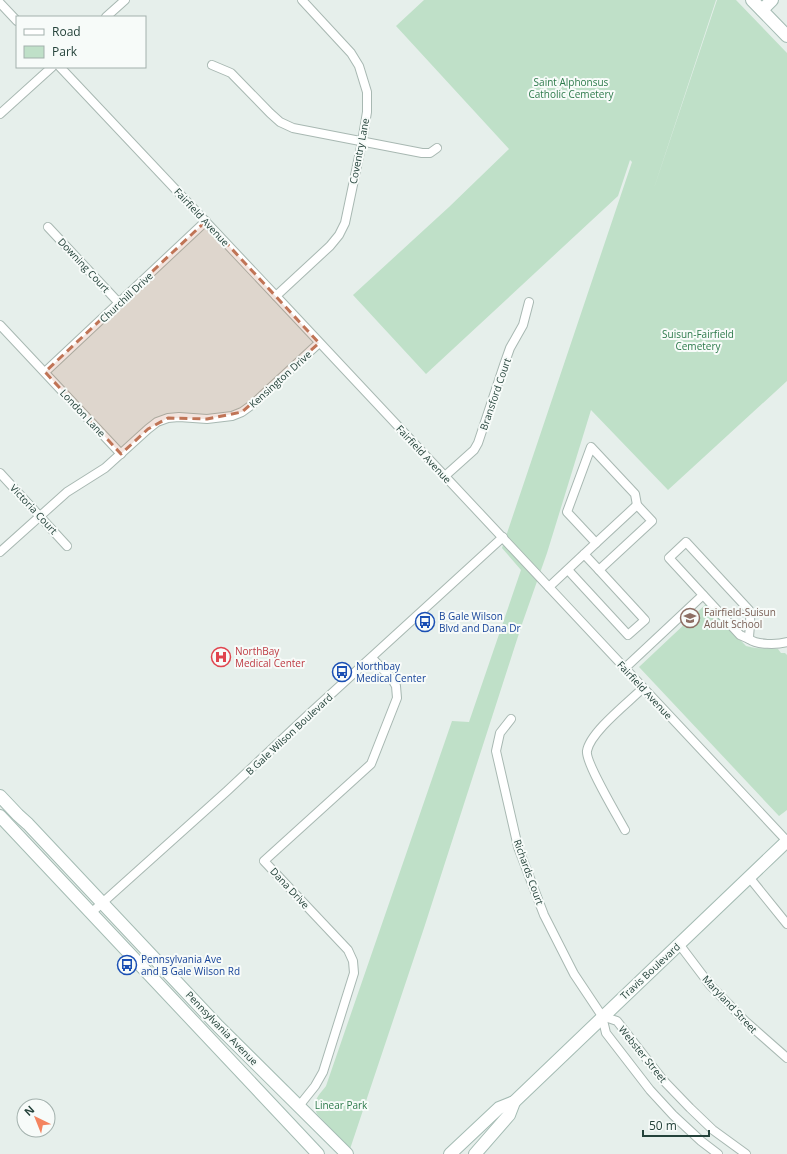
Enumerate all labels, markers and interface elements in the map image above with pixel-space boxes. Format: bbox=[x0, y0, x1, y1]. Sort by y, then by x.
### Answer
legend bbox=[16, 16, 146, 68]
text: Road bbox=[52, 23, 81, 40]
text: Park bbox=[52, 43, 78, 60]
park label: Saint Alphonsus Catholic Cemetery bbox=[528, 75, 615, 101]
street label: Coventry Lane bbox=[346, 116, 372, 185]
street label: Fairfield Avenue bbox=[171, 185, 233, 249]
street label: Downing Court bbox=[55, 235, 113, 296]
street label: Churchill Drive bbox=[96, 268, 156, 325]
park label: Suisun-Fairfield Cemetery bbox=[662, 327, 734, 353]
street label: Kensington Drive bbox=[246, 347, 315, 411]
street label: Bransford Court bbox=[476, 356, 514, 432]
street label: London Lane bbox=[57, 386, 109, 440]
street label: Fairfield Avenue bbox=[393, 422, 455, 486]
street label: Victoria Court bbox=[7, 481, 61, 537]
place label: Fairfield-Suisun Adult School bbox=[704, 605, 776, 631]
school or university icon: Fairfield-Suisun Adult School bbox=[679, 607, 701, 629]
place label: B Gale Wilson Blvd and Dana Dr bbox=[439, 609, 521, 635]
bus stop icon: B Gale Wilson Blvd and Dana Dr bbox=[414, 611, 436, 633]
place label: NorthBay Medical Center bbox=[235, 644, 305, 670]
hospital icon: NorthBay Medical Center bbox=[210, 646, 232, 668]
street label: Fairfield Avenue bbox=[614, 658, 676, 722]
place label: Northbay Medical Center bbox=[356, 659, 426, 685]
bus stop icon: Northbay Medical Center bbox=[331, 661, 353, 683]
street label: B Gale Wilson Boulevard bbox=[243, 690, 335, 778]
street label: Richards Court bbox=[511, 837, 547, 907]
street label: Dana Drive bbox=[267, 864, 313, 912]
street label: Travis Boulevard bbox=[617, 939, 683, 1003]
place label: Pennsylvania Ave and B Gale Wilson Rd bbox=[141, 952, 240, 978]
bus stop icon: Pennsylvania Ave and B Gale Wilson Rd bbox=[116, 954, 138, 976]
street label: Maryland Street bbox=[699, 972, 761, 1036]
street label: Pennsylvania Avenue bbox=[183, 988, 261, 1069]
street label: Webster Street bbox=[616, 1023, 671, 1086]
north arrow bbox=[16, 1098, 56, 1138]
park label: Linear Park bbox=[315, 1098, 368, 1112]
text: N bbox=[20, 1102, 37, 1119]
scale bar bbox=[643, 1112, 709, 1138]
text: 50 m bbox=[649, 1117, 677, 1134]

